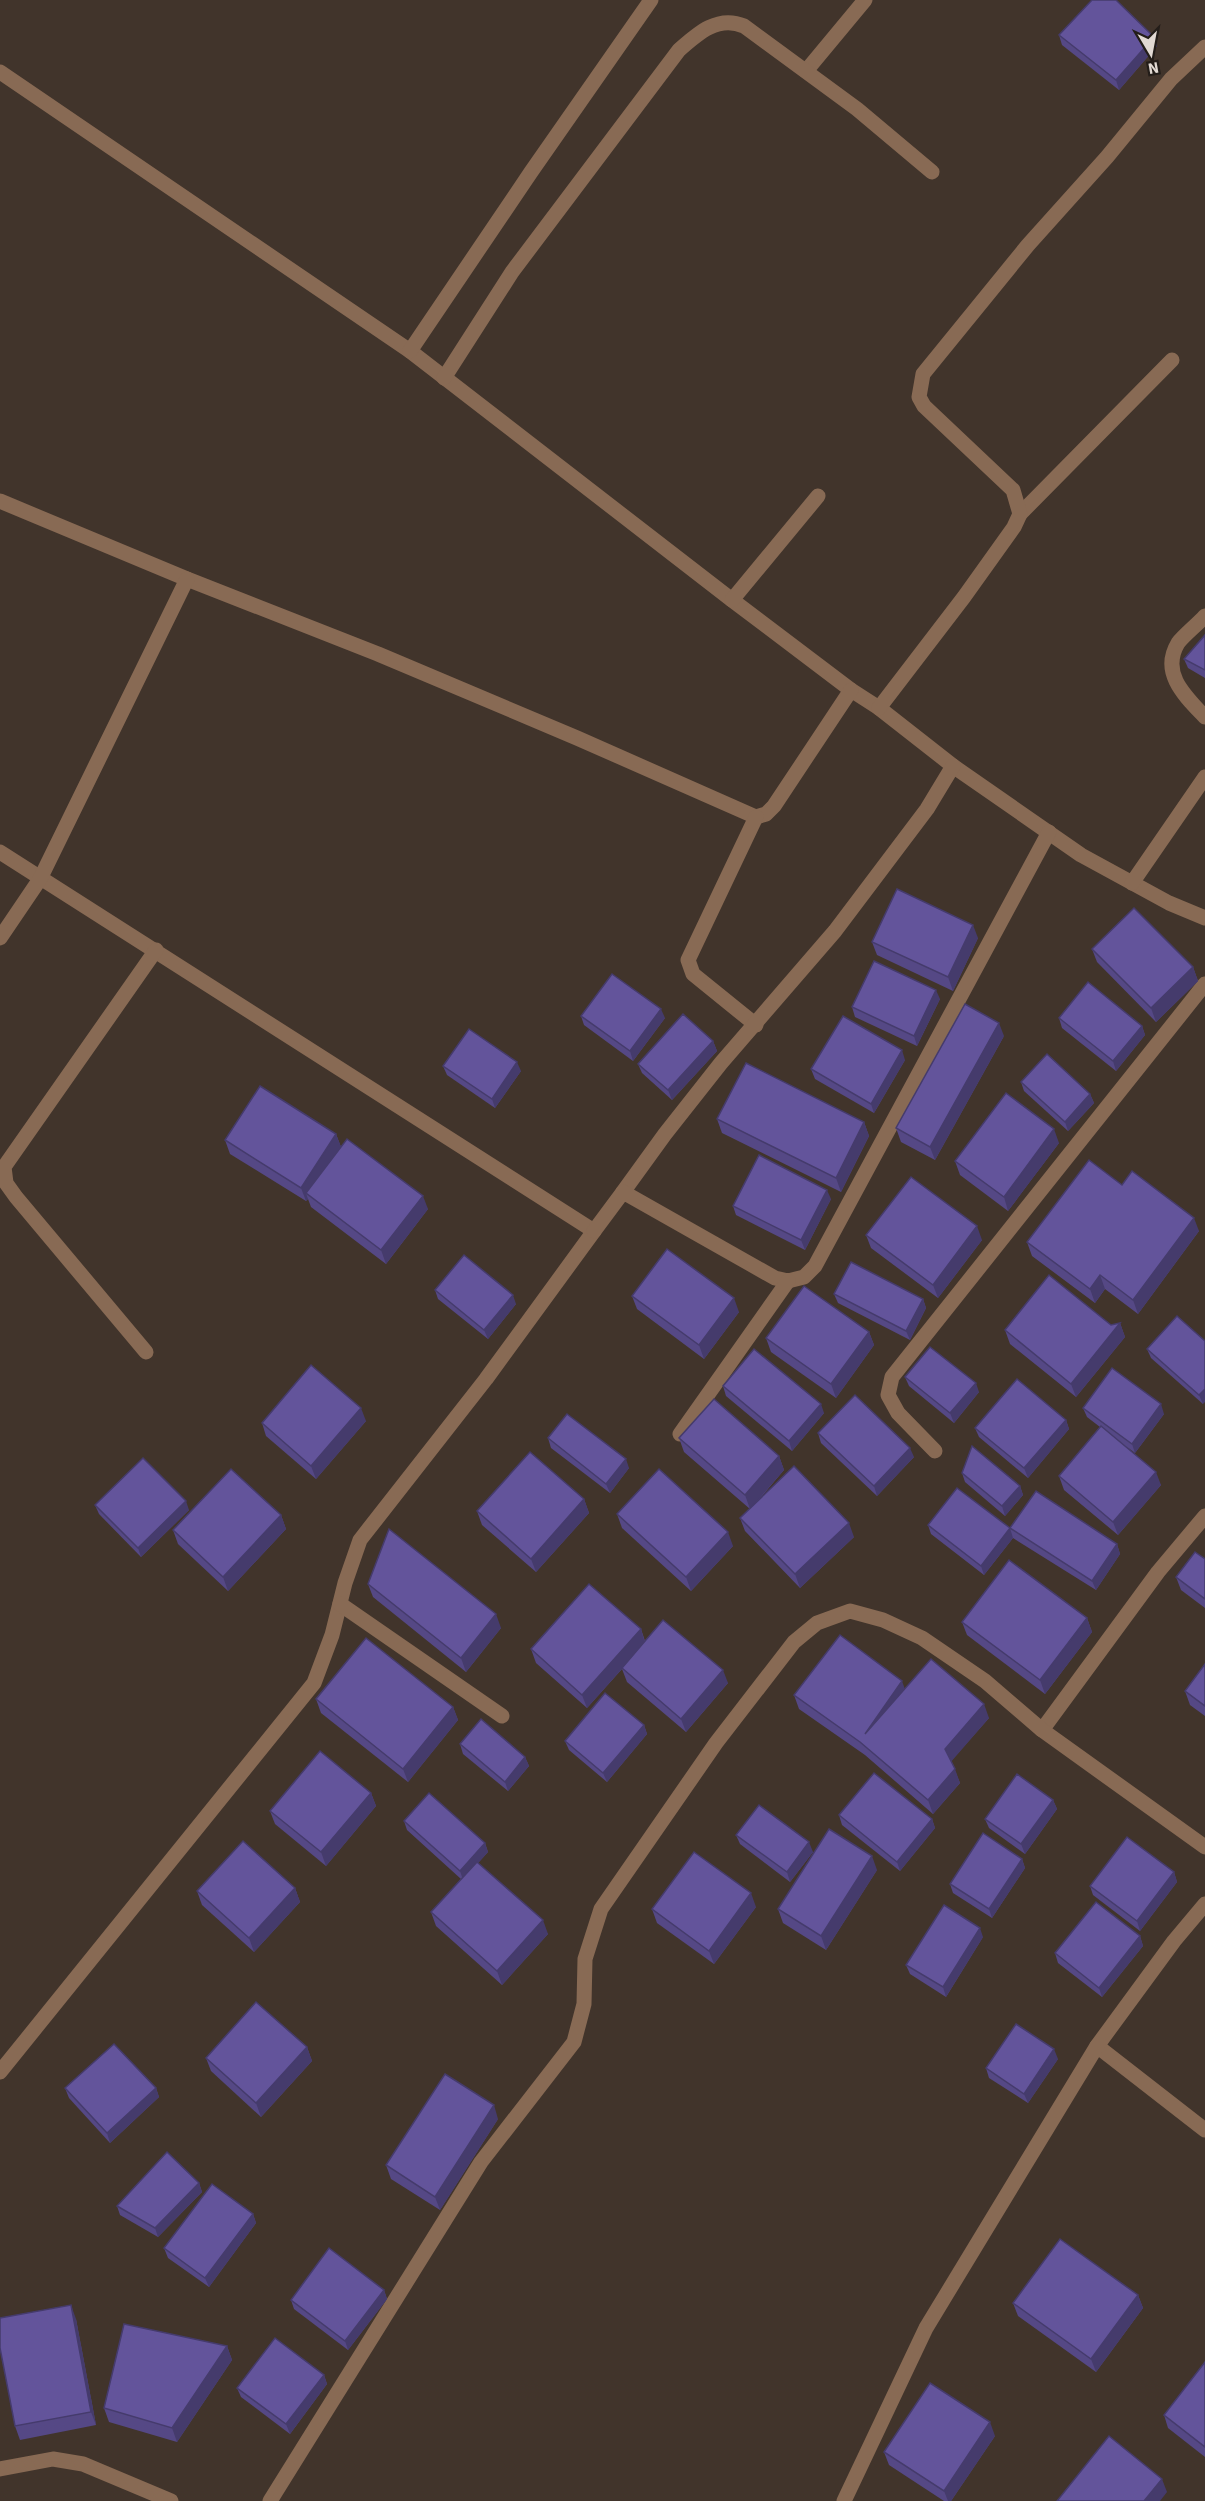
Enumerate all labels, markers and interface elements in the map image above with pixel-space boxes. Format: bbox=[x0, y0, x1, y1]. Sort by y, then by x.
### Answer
north arrow bbox=[1121, 24, 1181, 84]
text: N bbox=[1146, 56, 1161, 80]

